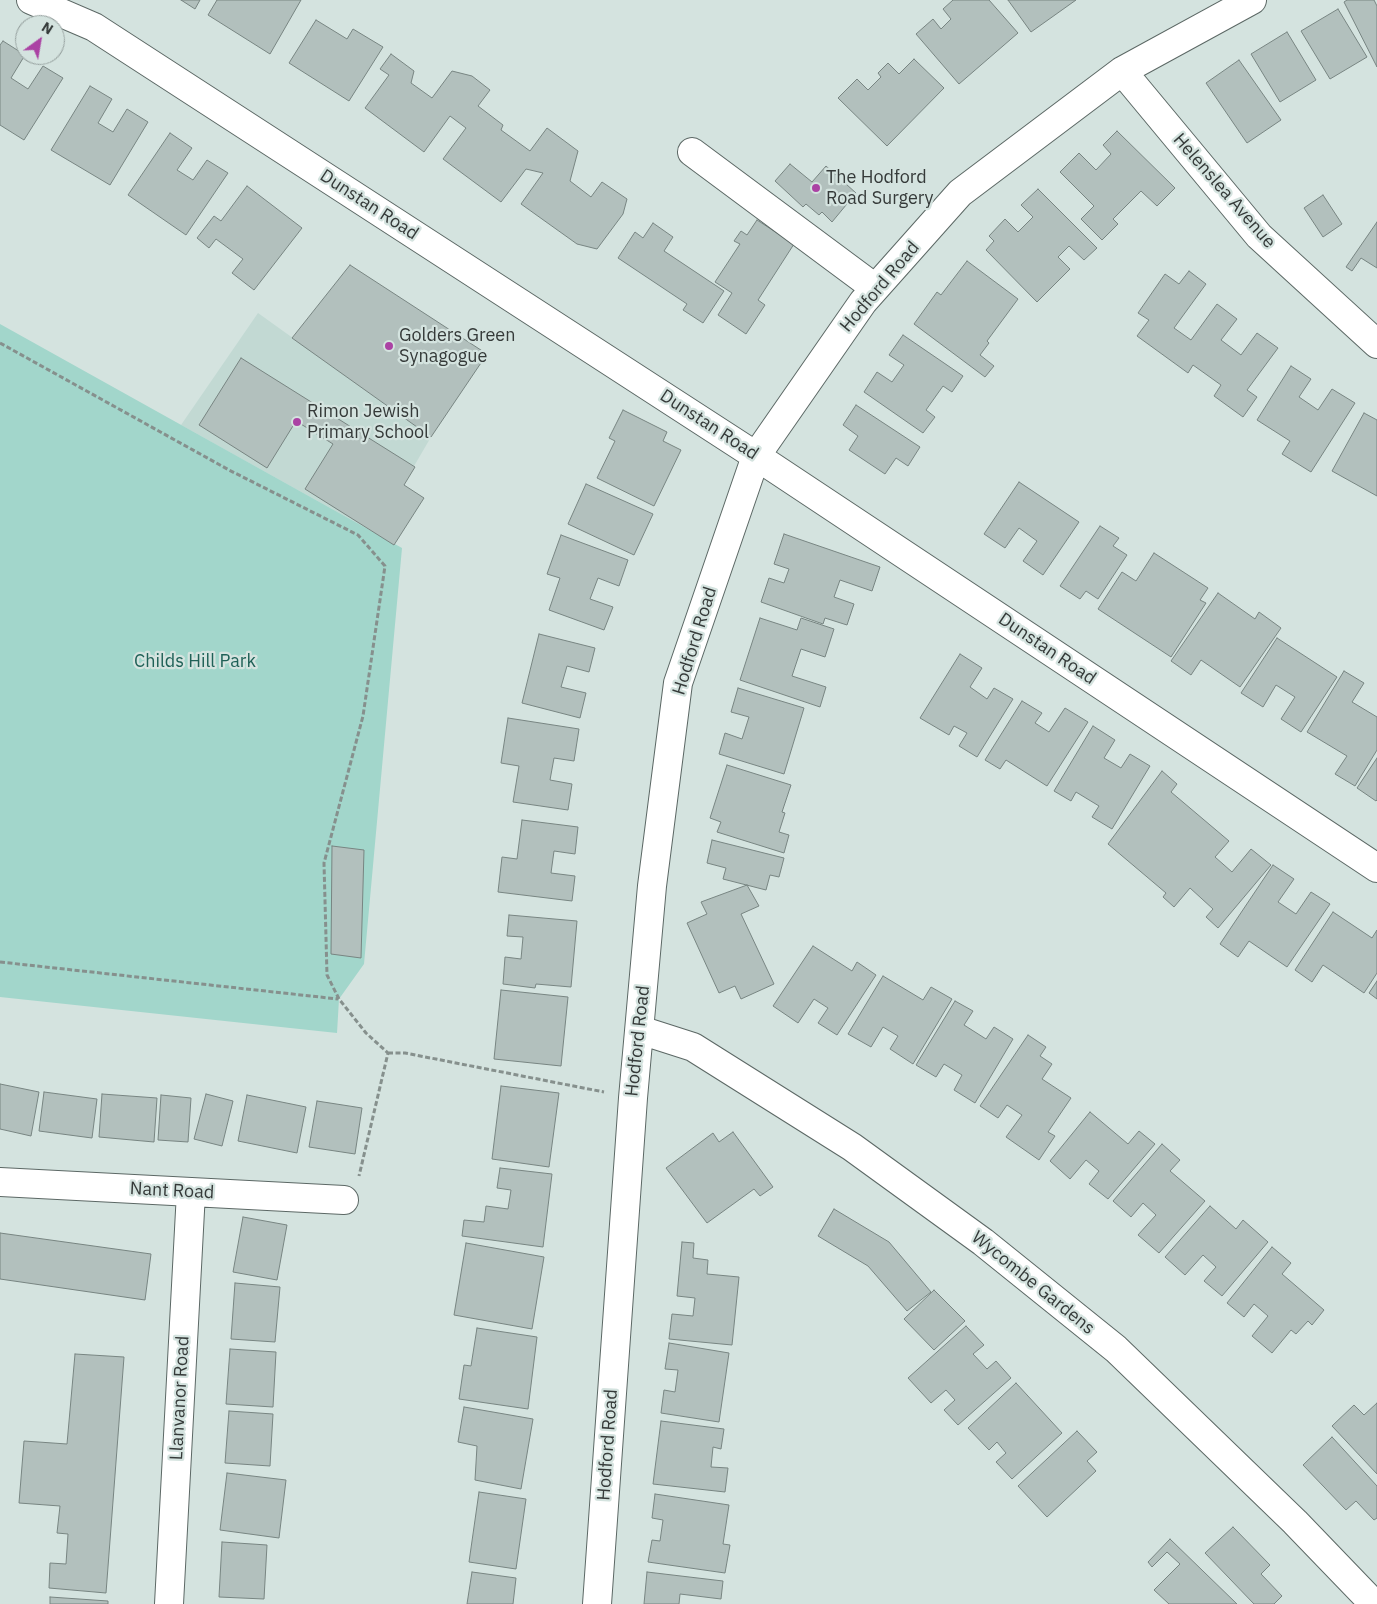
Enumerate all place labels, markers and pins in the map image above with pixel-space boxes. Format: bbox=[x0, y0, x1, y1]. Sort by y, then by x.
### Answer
place label: The Hodford Road Surgery bbox=[826, 167, 934, 210]
marker: The Hodford Road Surgery bbox=[810, 182, 822, 194]
place label: Golders Green Synagogue bbox=[399, 325, 515, 368]
marker: Golders Green Synagogue bbox=[383, 340, 395, 352]
place label: Rimon Jewish Primary School bbox=[307, 401, 429, 444]
marker: Rimon Jewish Primary School bbox=[291, 416, 303, 428]

